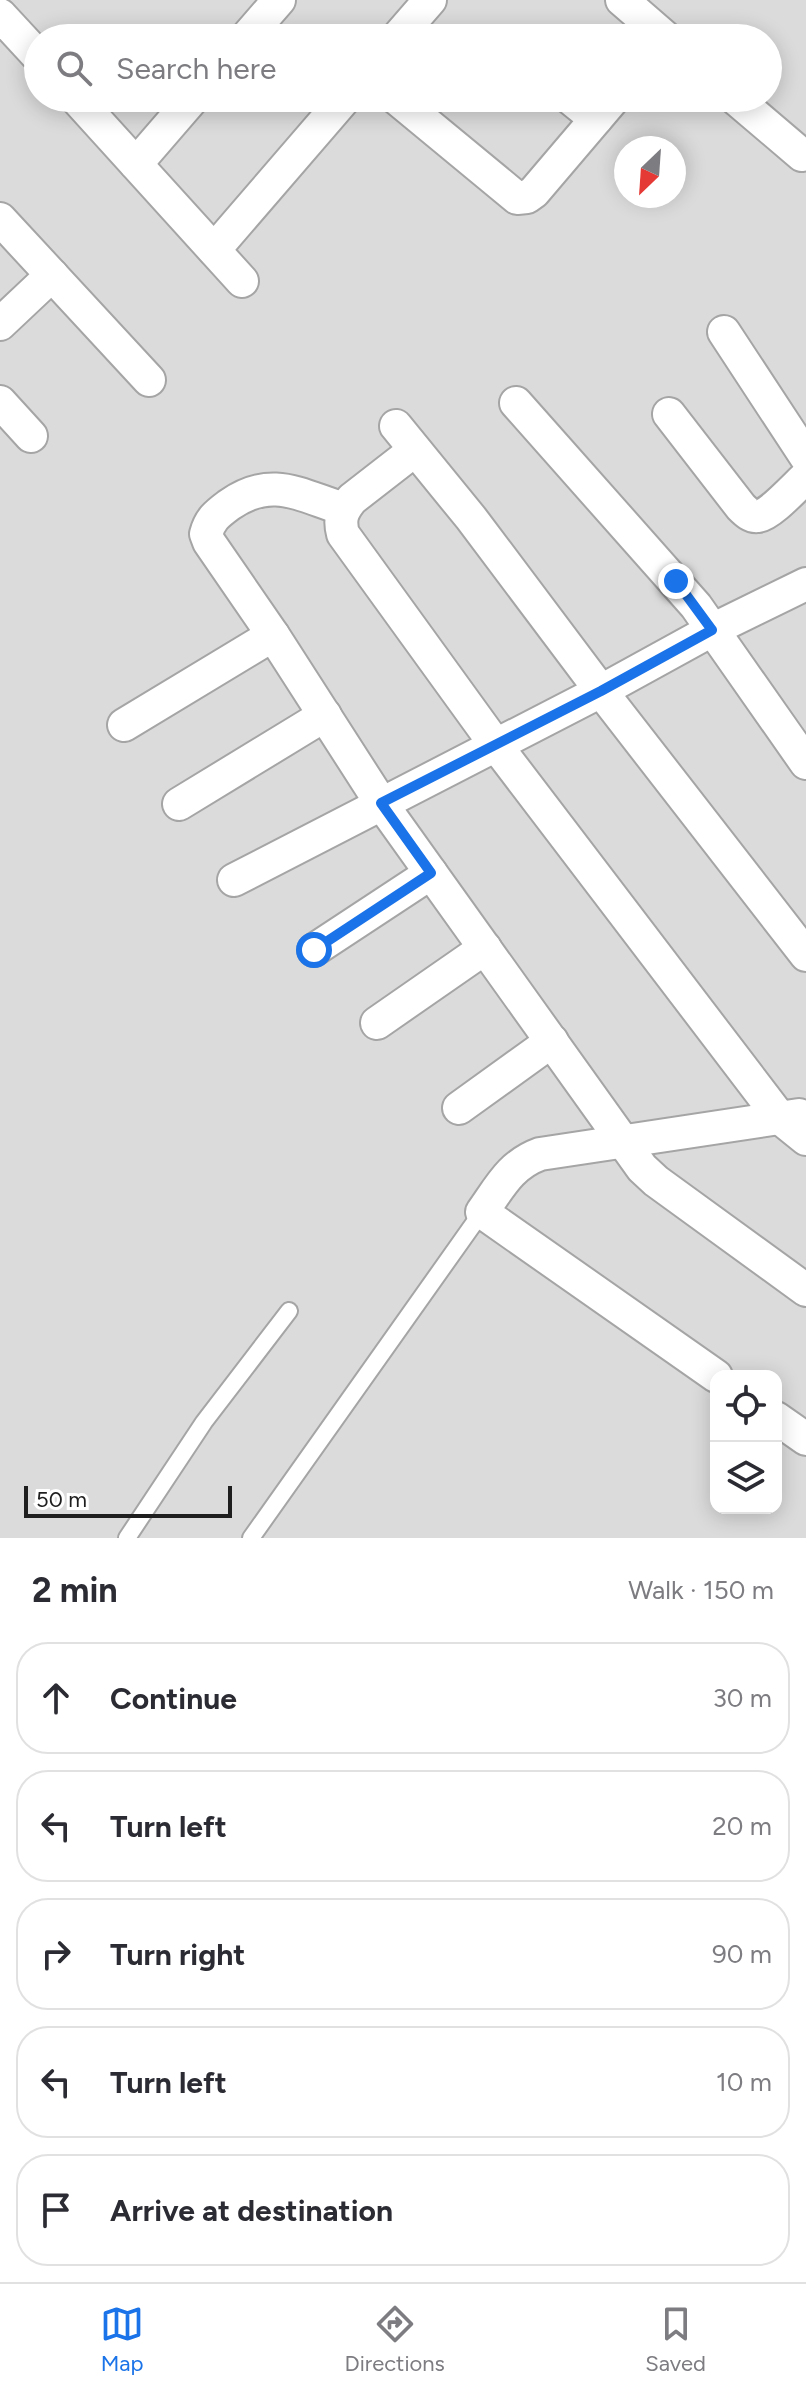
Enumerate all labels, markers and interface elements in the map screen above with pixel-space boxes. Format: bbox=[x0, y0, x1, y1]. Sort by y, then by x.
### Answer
search box bbox=[24, 24, 782, 112]
icon: search bbox=[52, 46, 96, 90]
text: Search here bbox=[116, 50, 276, 87]
north arrow bbox=[614, 136, 686, 208]
route end bbox=[658, 563, 694, 599]
route start bbox=[296, 932, 332, 968]
map controls bbox=[710, 1370, 782, 1514]
button: locate bbox=[710, 1370, 782, 1442]
button: layers bbox=[710, 1442, 782, 1514]
scale bar bbox=[24, 1482, 232, 1518]
text: 50 m bbox=[36, 1486, 87, 1513]
text: 2 min bbox=[32, 1570, 118, 1611]
text: Walk · 150 m bbox=[628, 1574, 774, 1606]
icon: ahead bbox=[34, 1676, 78, 1720]
text: Continue bbox=[110, 1680, 237, 1717]
text: 30 m bbox=[713, 1682, 772, 1714]
icon: left bbox=[34, 1804, 78, 1848]
text: Turn left bbox=[110, 1808, 227, 1845]
text: 20 m bbox=[712, 1810, 772, 1842]
icon: right bbox=[34, 1932, 78, 1976]
text: Turn right bbox=[110, 1936, 245, 1973]
text: 90 m bbox=[712, 1938, 772, 1970]
icon: left bbox=[34, 2060, 78, 2104]
text: Turn left bbox=[110, 2064, 227, 2101]
text: 10 m bbox=[716, 2066, 772, 2098]
icon: arrive bbox=[34, 2188, 78, 2232]
text: Arrive at destination bbox=[110, 2192, 393, 2229]
tab: Map bbox=[100, 2302, 144, 2377]
tab: Directions bbox=[345, 2302, 445, 2377]
tab: Saved bbox=[645, 2302, 706, 2377]

